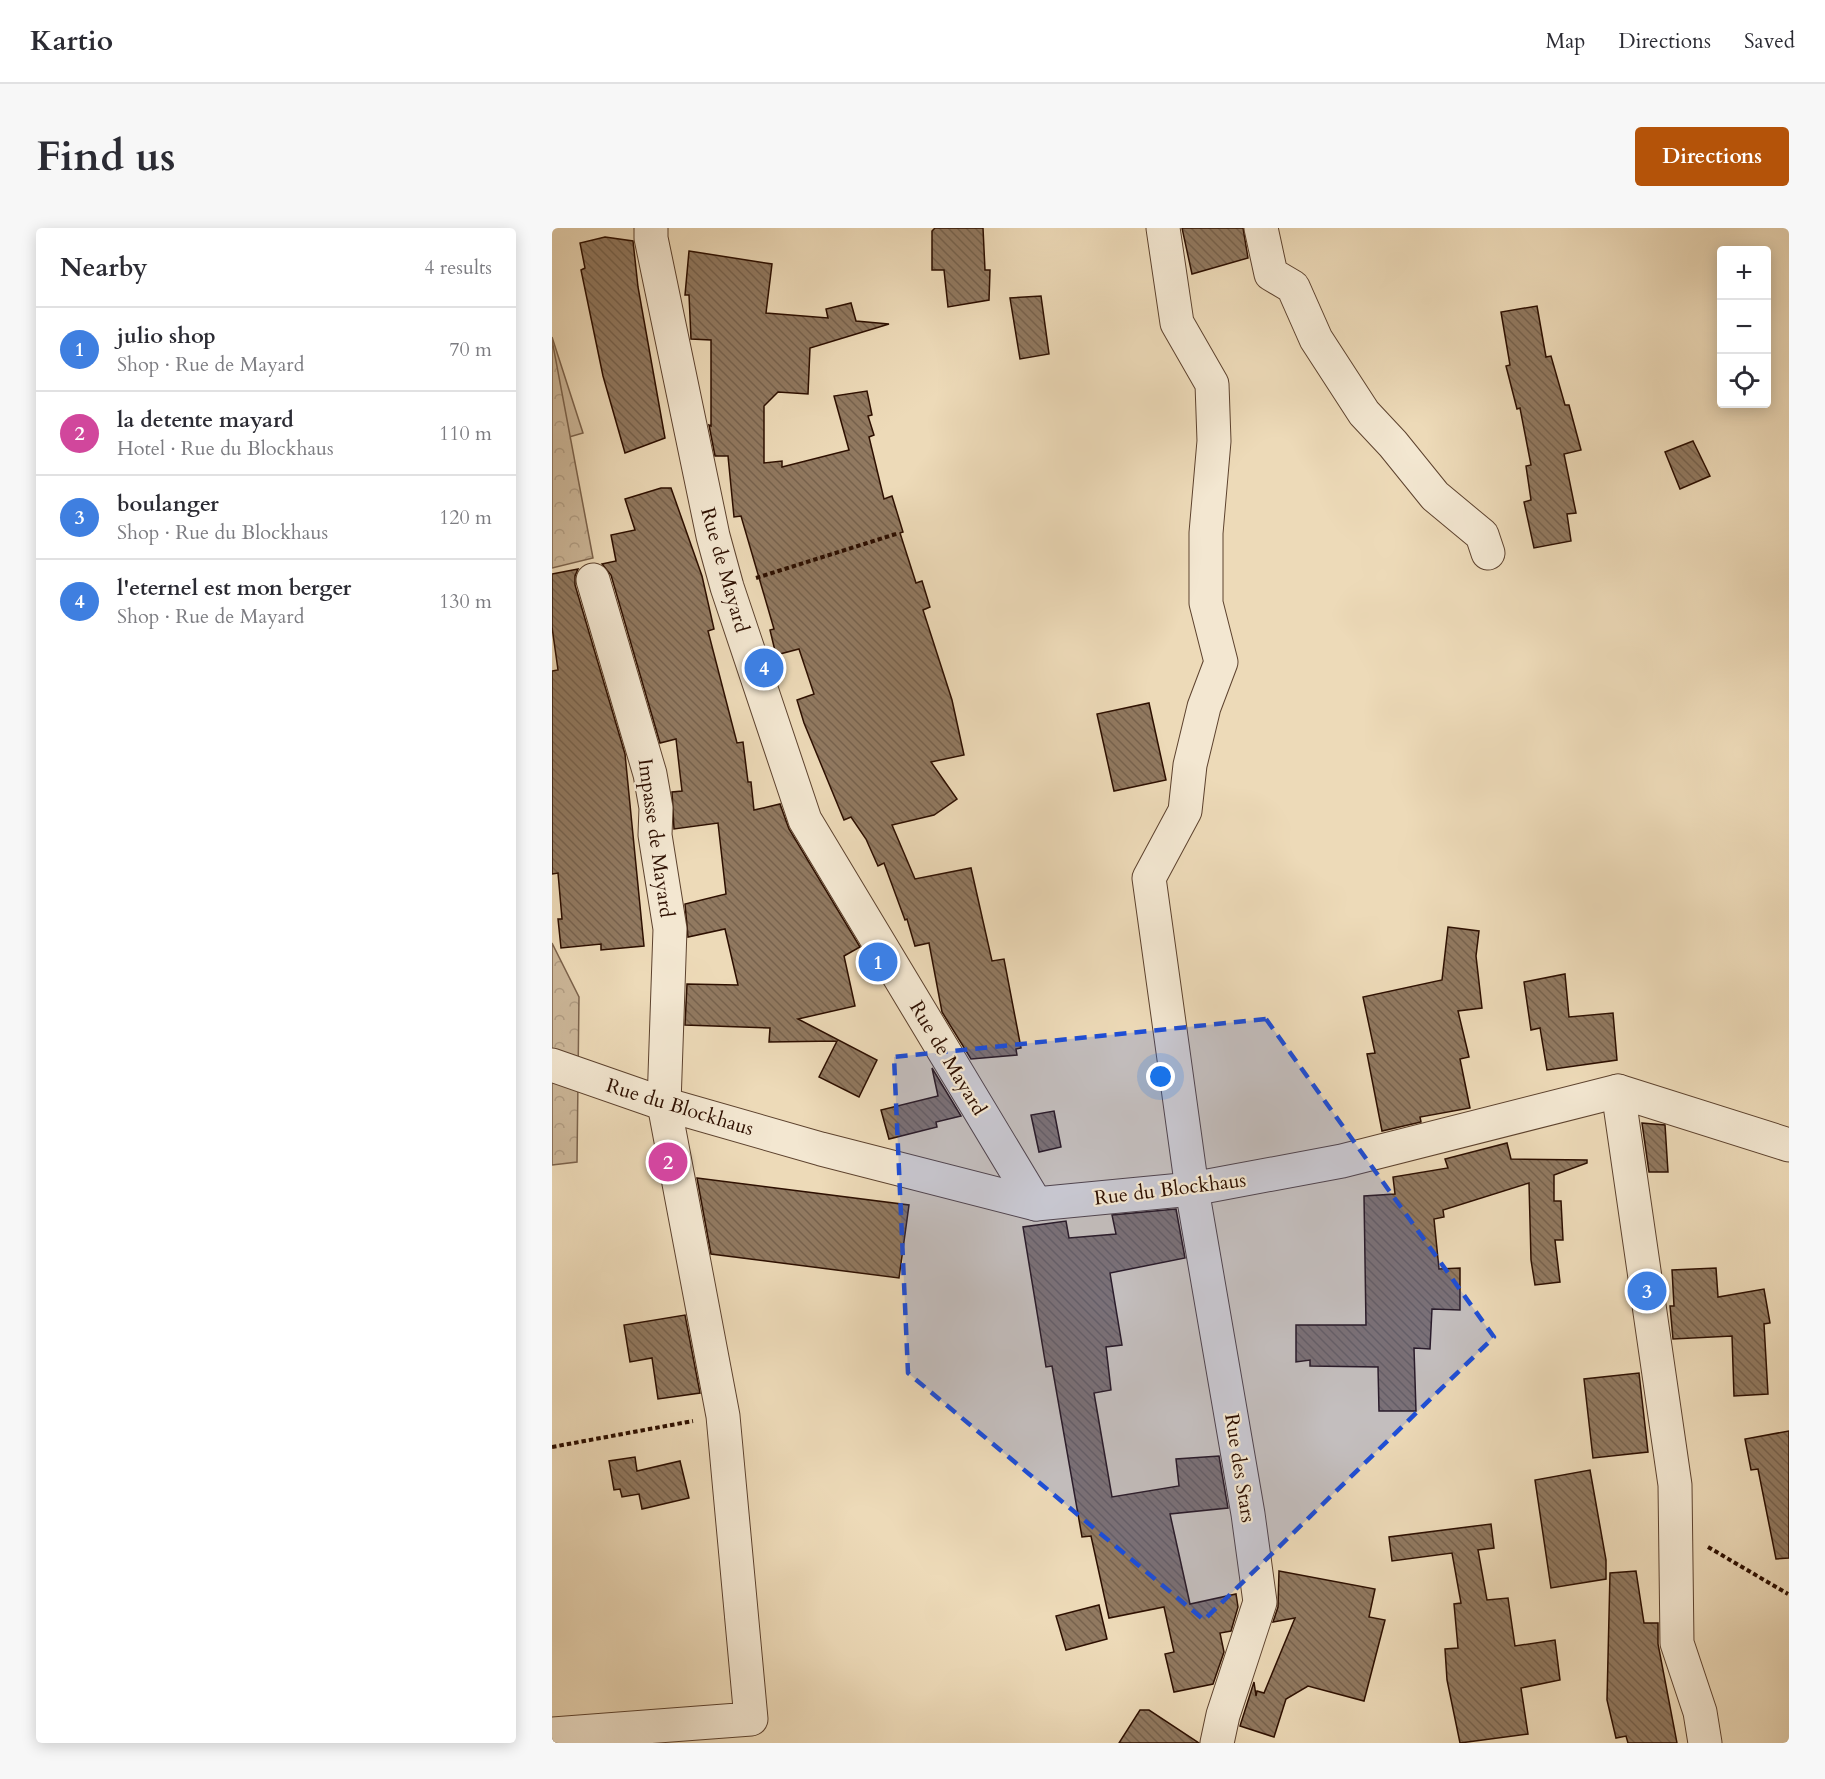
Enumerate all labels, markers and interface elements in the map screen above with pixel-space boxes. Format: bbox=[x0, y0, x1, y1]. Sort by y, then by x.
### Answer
text: Kartio bbox=[30, 22, 113, 60]
text: Map bbox=[1545, 27, 1585, 56]
text: Directions bbox=[1618, 27, 1711, 56]
text: Saved bbox=[1744, 27, 1795, 56]
button: Directions bbox=[1635, 127, 1789, 186]
text: Find us bbox=[36, 128, 176, 185]
map controls bbox=[1717, 246, 1771, 408]
button: + bbox=[1717, 246, 1771, 300]
text: Nearby bbox=[60, 250, 148, 285]
text: 4 results bbox=[424, 254, 492, 281]
button: − bbox=[1717, 300, 1771, 354]
text: julio shop bbox=[117, 321, 216, 351]
text: 1 bbox=[74, 336, 85, 363]
text: 70 m bbox=[449, 336, 492, 363]
text: Shop · Rue de Mayard bbox=[117, 351, 304, 378]
button: locate bbox=[1717, 354, 1771, 408]
text: la detente mayard bbox=[117, 405, 294, 435]
text: 2 bbox=[74, 420, 85, 447]
text: 110 m bbox=[439, 420, 492, 447]
text: Hotel · Rue du Blockhaus bbox=[117, 435, 334, 462]
text: boulanger bbox=[117, 489, 219, 519]
text: 3 bbox=[74, 504, 85, 531]
text: 120 m bbox=[439, 504, 492, 531]
street label: Rue de Mayard bbox=[694, 504, 756, 636]
text: Shop · Rue du Blockhaus bbox=[117, 519, 328, 546]
text: l'eternel est mon berger bbox=[117, 573, 351, 603]
text: 4 bbox=[74, 588, 85, 615]
text: 130 m bbox=[439, 588, 492, 615]
text: Shop · Rue de Mayard bbox=[117, 603, 304, 630]
pin: 4 bbox=[744, 646, 784, 690]
street label: Impasse de Mayard bbox=[631, 757, 681, 920]
pin: 1 bbox=[858, 940, 898, 984]
street label: Rue de Mayard bbox=[903, 996, 993, 1121]
your location bbox=[1146, 1062, 1175, 1091]
street label: Rue du Blockhaus bbox=[603, 1072, 757, 1142]
pin: 2 bbox=[648, 1140, 688, 1184]
street label: Rue du Blockhaus bbox=[1092, 1166, 1248, 1212]
pin: 3 bbox=[1628, 1268, 1666, 1314]
street label: Rue des Stars bbox=[1218, 1412, 1262, 1524]

